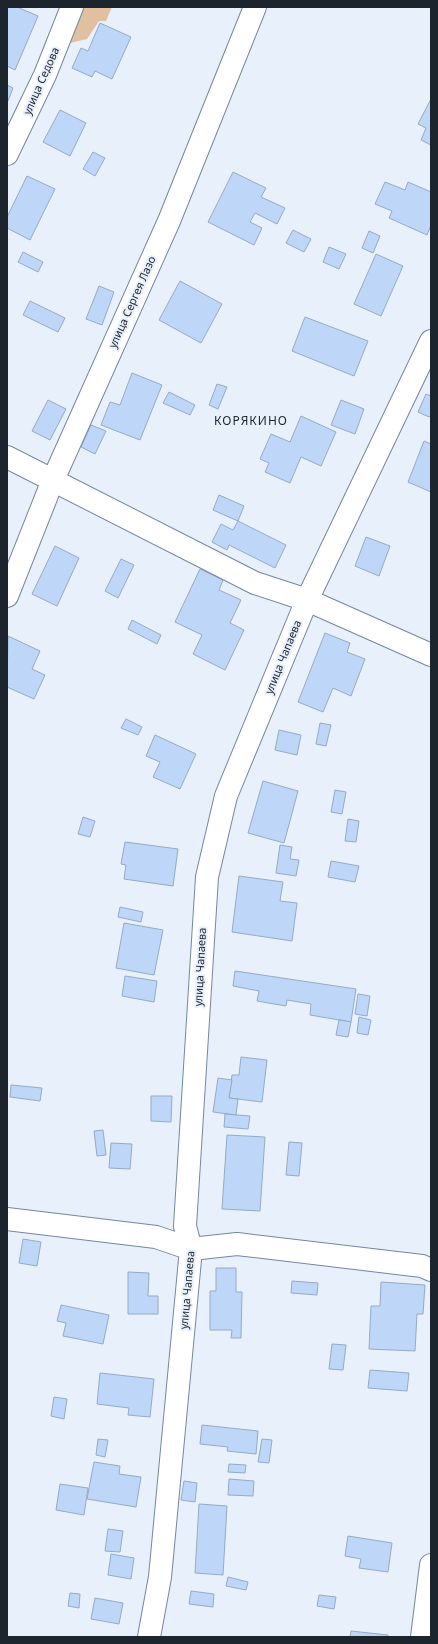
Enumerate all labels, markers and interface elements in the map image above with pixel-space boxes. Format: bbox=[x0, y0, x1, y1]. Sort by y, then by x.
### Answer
street label: улица Седова bbox=[19, 45, 62, 117]
street label: улица Сергея Лазо bbox=[104, 253, 159, 350]
district label: КОРЯКИНО bbox=[214, 412, 288, 429]
street label: улица Чапаева bbox=[261, 618, 304, 696]
street label: улица Чапаева bbox=[190, 927, 209, 1007]
street label: улица Чапаева bbox=[176, 1250, 197, 1330]

